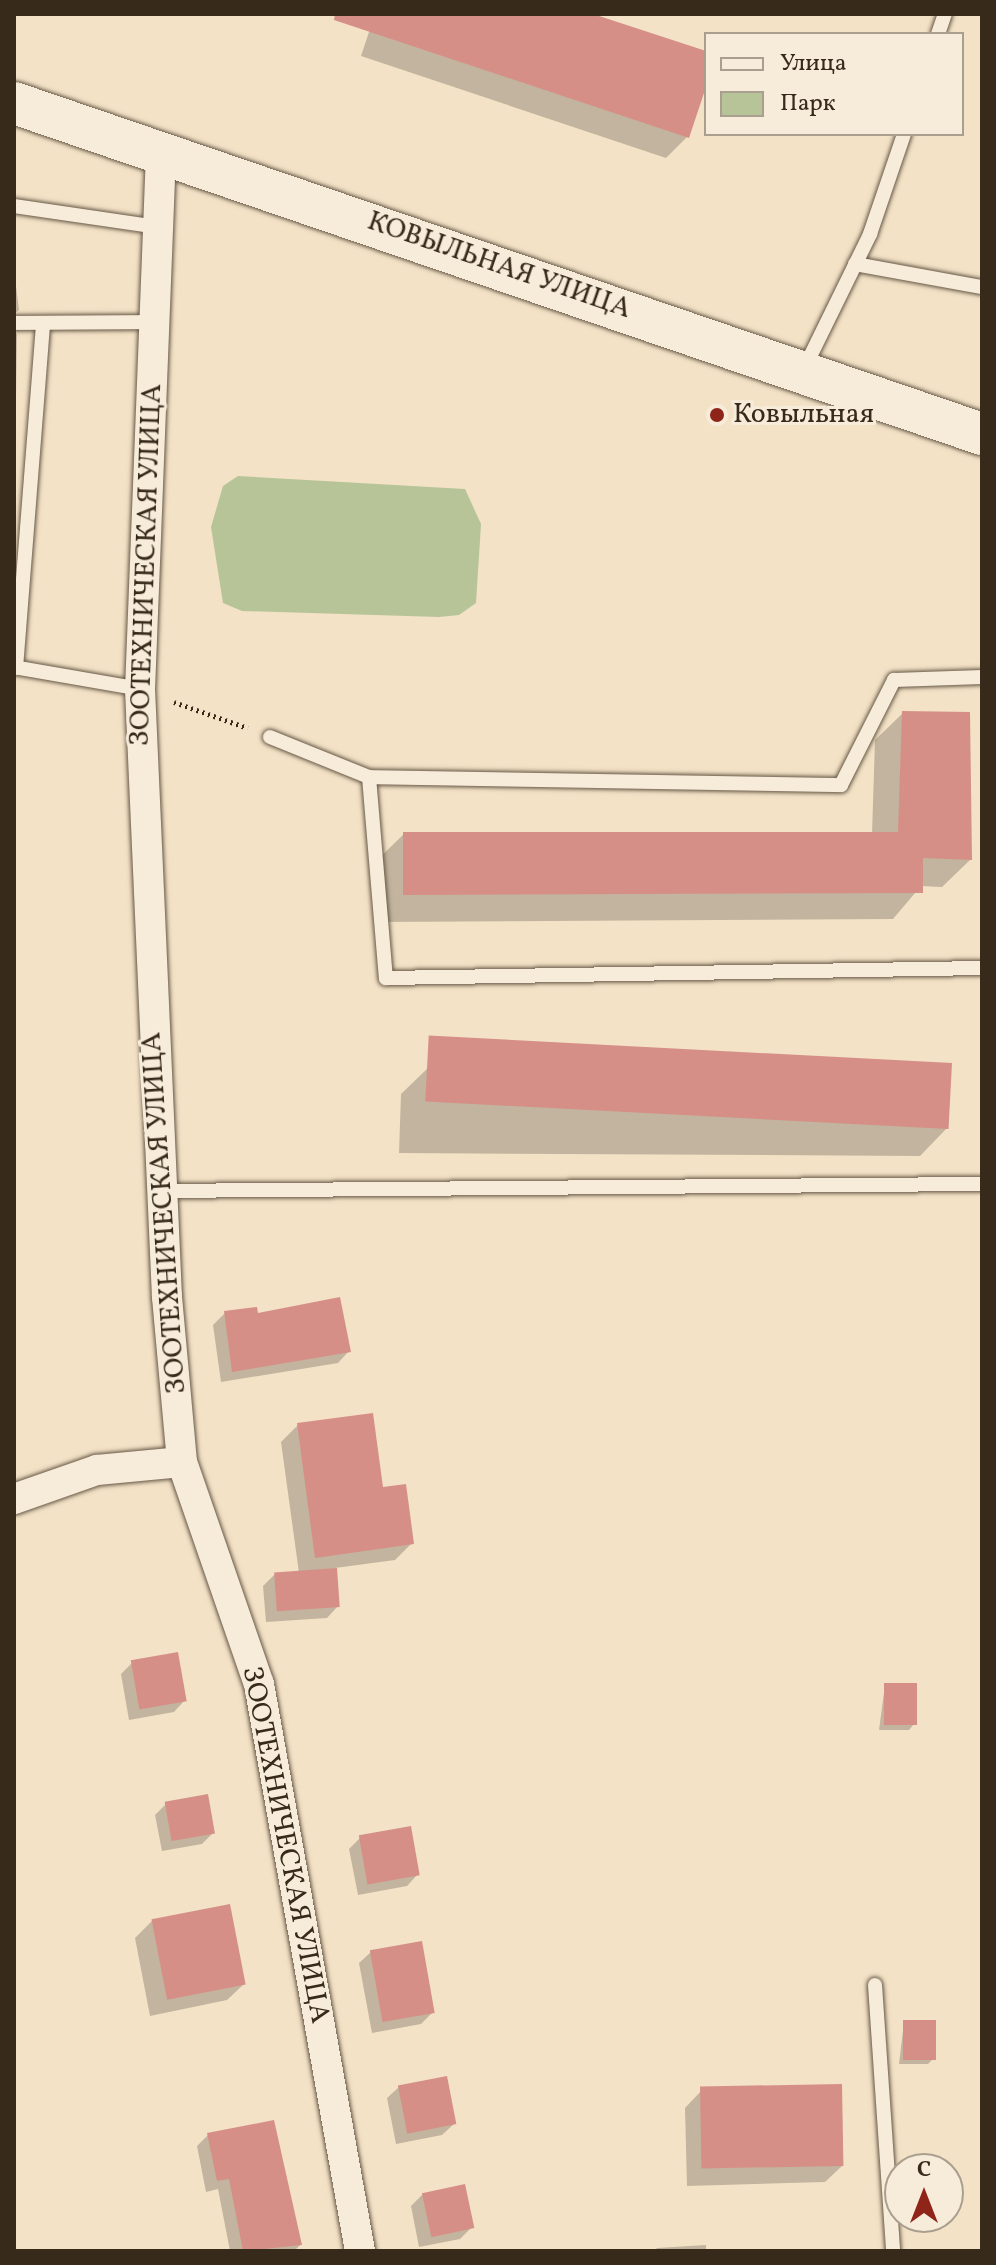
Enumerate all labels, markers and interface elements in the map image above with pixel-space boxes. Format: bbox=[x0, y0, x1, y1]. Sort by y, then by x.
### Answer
legend bbox=[704, 32, 964, 136]
text: Улица bbox=[780, 47, 847, 81]
text: Парк bbox=[780, 87, 836, 121]
street label: КОВЫЛЬНАЯ УЛИЦА bbox=[363, 205, 635, 327]
street label: ЗООТЕХНИЧЕСКАЯ УЛИЦА bbox=[124, 383, 170, 747]
place label: Ковыльная bbox=[733, 398, 874, 432]
marker: Ковыльная bbox=[708, 406, 726, 424]
street label: ЗООТЕХНИЧЕСКАЯ УЛИЦА bbox=[136, 1031, 194, 1395]
street label: ЗООТЕХНИЧЕСКАЯ УЛИЦА bbox=[234, 1664, 336, 2026]
north arrow bbox=[884, 2153, 964, 2233]
text: С bbox=[917, 2155, 931, 2186]

